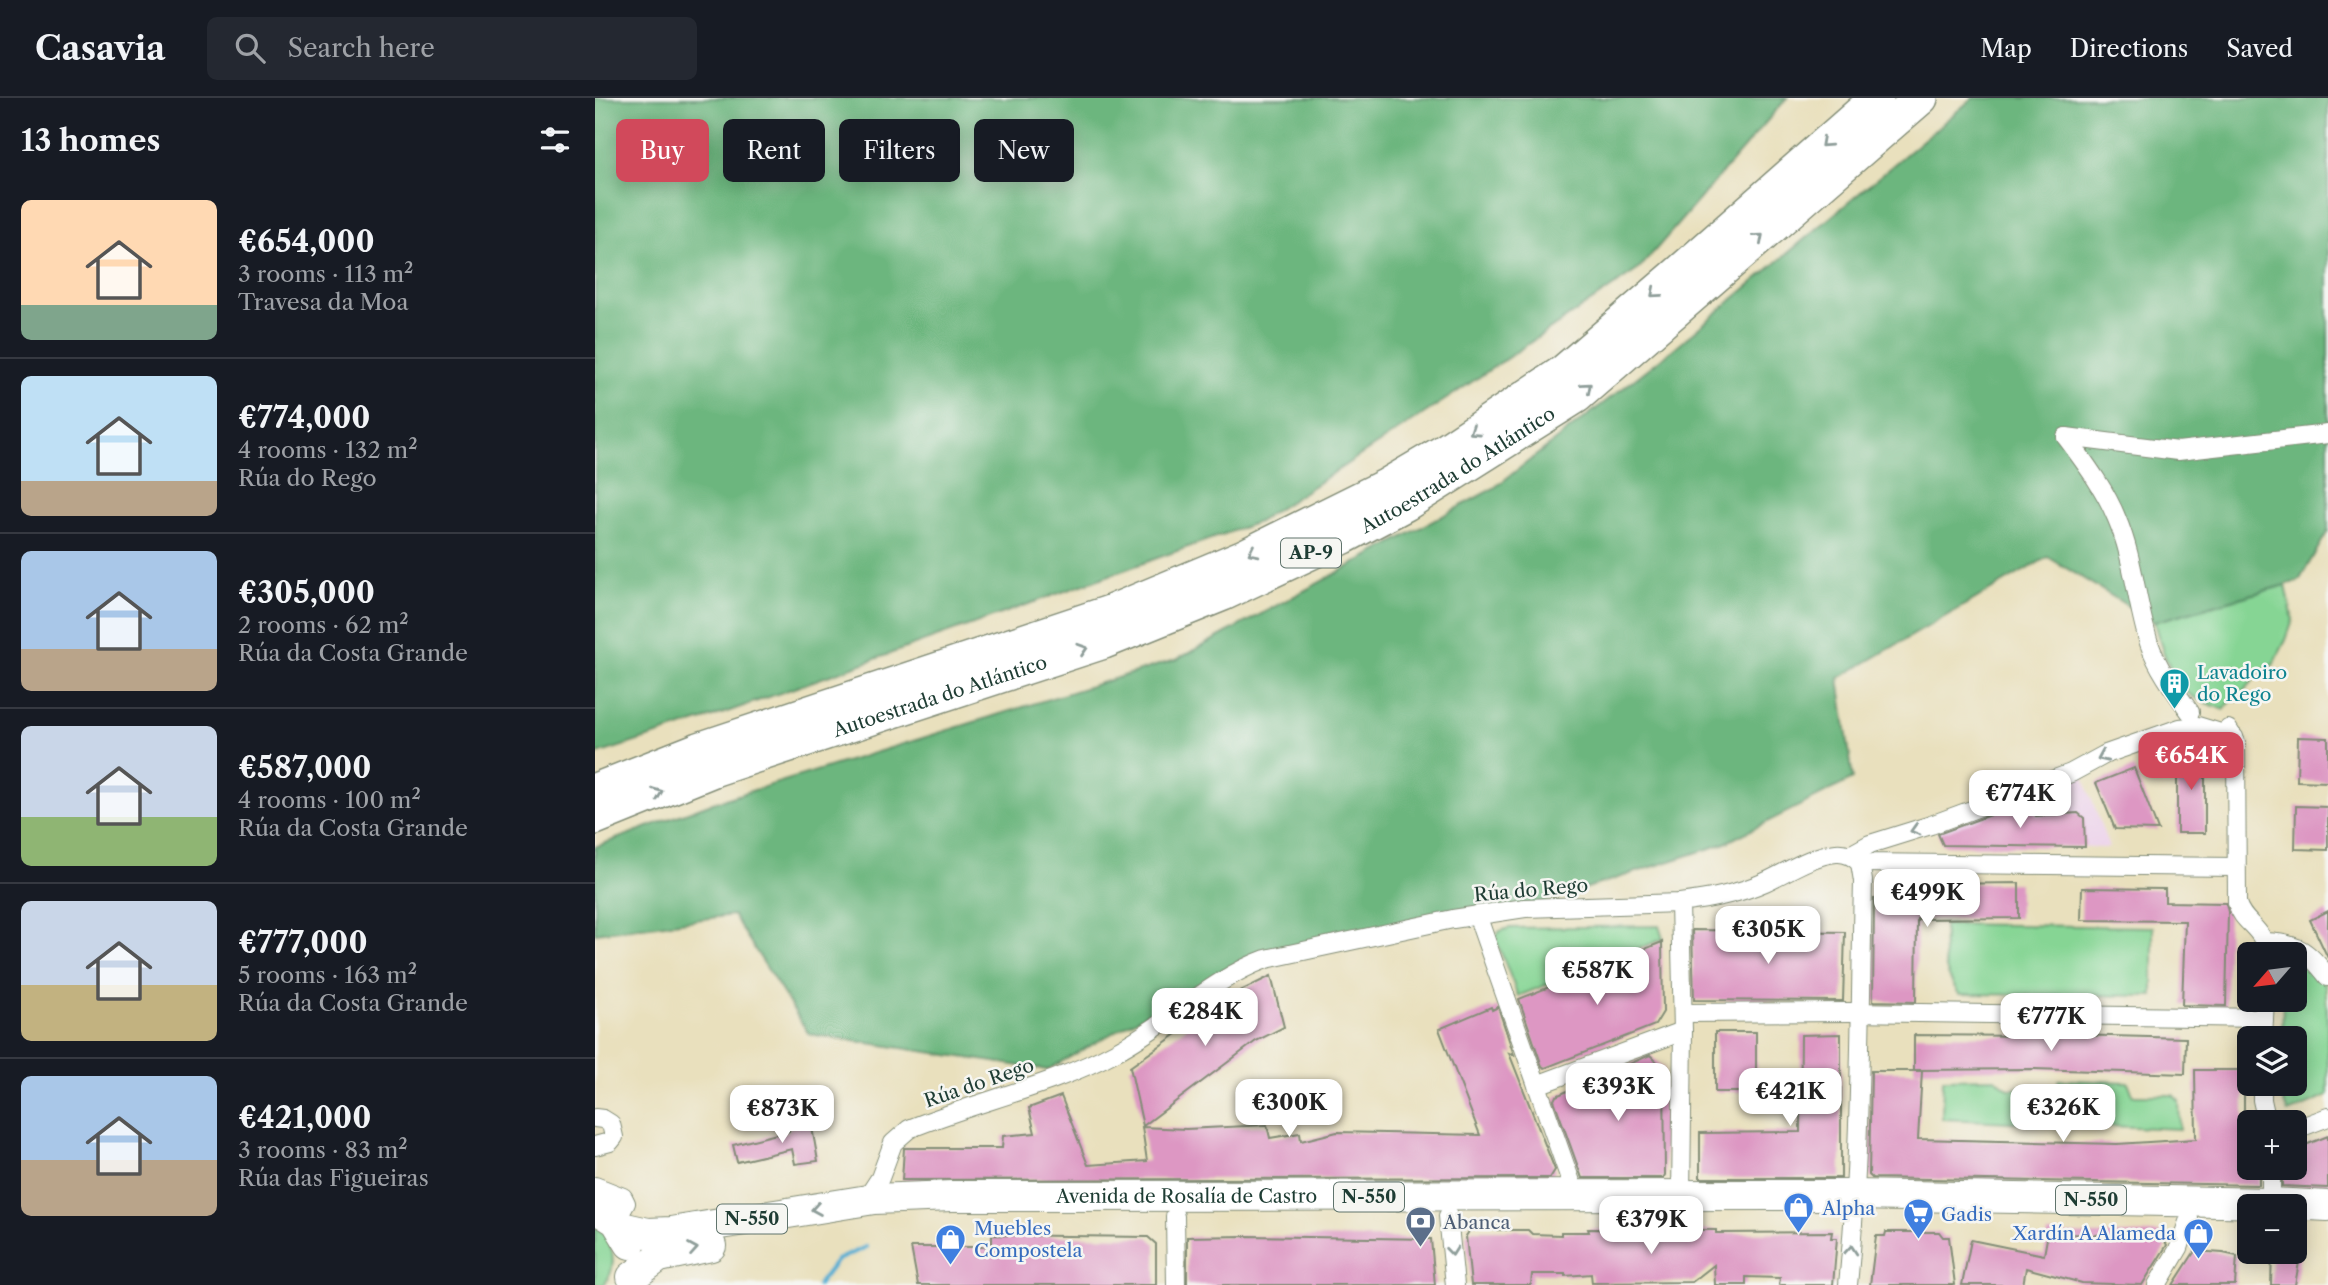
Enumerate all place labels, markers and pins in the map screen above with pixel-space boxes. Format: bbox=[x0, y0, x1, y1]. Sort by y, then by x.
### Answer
place label: Lavadoiro do Rego bbox=[2197, 661, 2287, 706]
building icon: Lavadoiro do Rego bbox=[2157, 666, 2191, 710]
pin: €654K bbox=[2142, 732, 2240, 792]
pin: €774K bbox=[1971, 770, 2069, 830]
pin: €499K bbox=[1878, 870, 1976, 929]
pin: €305K bbox=[1719, 906, 1817, 966]
pin: €587K bbox=[1548, 948, 1646, 1007]
pin: €284K bbox=[1156, 988, 1254, 1048]
pin: €777K bbox=[2002, 993, 2100, 1053]
pin: €393K bbox=[1569, 1063, 1667, 1123]
pin: €421K bbox=[1741, 1068, 1839, 1128]
pin: €300K bbox=[1240, 1080, 1338, 1139]
pin: €326K bbox=[2014, 1084, 2112, 1144]
pin: €873K bbox=[733, 1086, 831, 1145]
shop icon: Alpha bbox=[1782, 1191, 1816, 1235]
pin: €379K bbox=[1602, 1196, 1700, 1256]
place label: Alpha bbox=[1821, 1197, 1875, 1220]
supermarket icon: Gadis bbox=[1901, 1197, 1935, 1241]
place label: Gadis bbox=[1941, 1203, 1992, 1226]
bank icon: Abanca bbox=[1403, 1205, 1437, 1249]
place label: Abanca bbox=[1442, 1211, 1510, 1234]
shop icon: Xardín A Alameda bbox=[2182, 1216, 2216, 1260]
place label: Muebles Compostela bbox=[974, 1217, 1083, 1262]
shop icon: Muebles Compostela bbox=[934, 1222, 968, 1266]
place label: Xardín A Alameda bbox=[2011, 1222, 2176, 1245]

